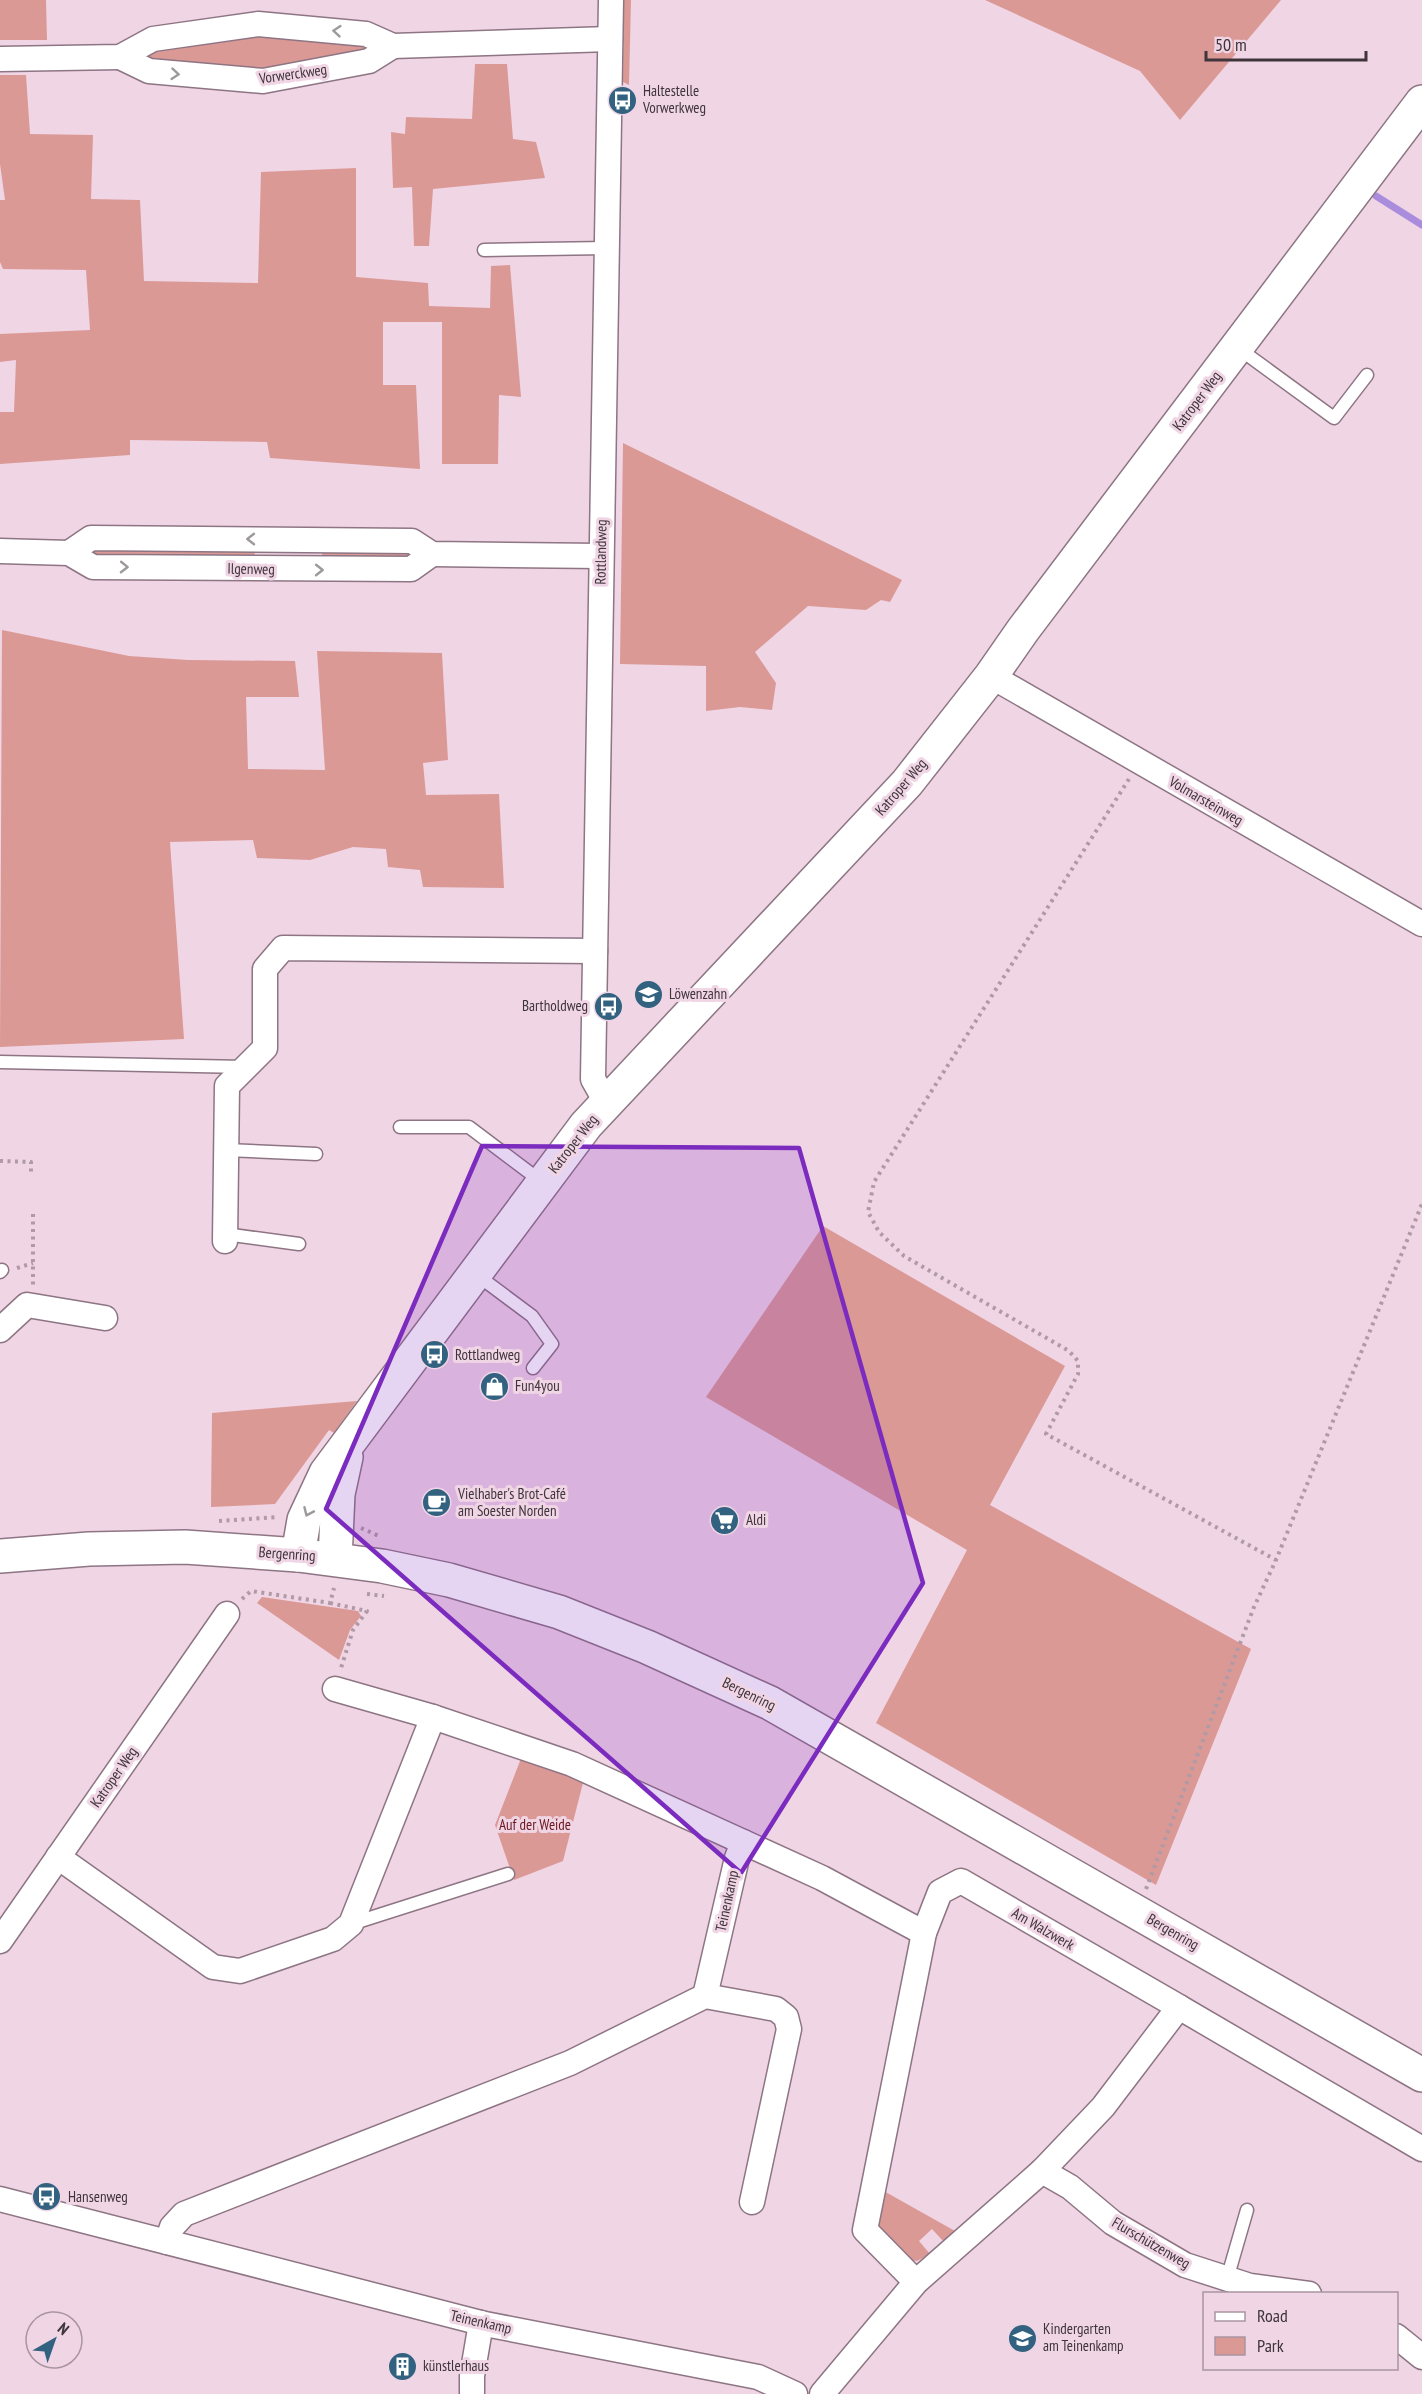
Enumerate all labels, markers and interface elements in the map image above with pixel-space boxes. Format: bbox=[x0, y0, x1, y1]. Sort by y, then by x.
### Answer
scale bar bbox=[1206, 24, 1366, 62]
one-way arrow bbox=[333, 25, 342, 38]
text: 50 m bbox=[1215, 33, 1247, 56]
street label: Vorwerckweg bbox=[257, 59, 328, 88]
one-way arrow bbox=[170, 67, 179, 80]
place label: Haltestelle Vorwerkweg bbox=[642, 81, 706, 117]
bus stop icon: Haltestelle Vorwerkweg bbox=[606, 84, 638, 116]
street label: Katroper Weg bbox=[1168, 367, 1225, 434]
street label: Rottlandweg bbox=[590, 519, 611, 585]
one-way arrow bbox=[247, 533, 256, 545]
street label: Ilgenweg bbox=[227, 559, 275, 578]
one-way arrow bbox=[119, 561, 128, 574]
one-way arrow bbox=[314, 564, 323, 576]
street label: Katroper Weg bbox=[871, 754, 931, 819]
street label: Volmarsteinweg bbox=[1165, 771, 1247, 829]
school or university icon: Löwenzahn bbox=[632, 978, 664, 1010]
place label: Löwenzahn bbox=[669, 984, 727, 1003]
bus stop icon: Bartholdweg bbox=[593, 990, 625, 1022]
place label: Bartholdweg bbox=[522, 996, 588, 1015]
street label: Katroper Weg bbox=[544, 1110, 602, 1177]
bus stop icon: Rottlandweg bbox=[418, 1339, 450, 1371]
place label: Rottlandweg bbox=[455, 1345, 520, 1364]
shop icon: Fun4you bbox=[478, 1370, 510, 1402]
place label: Fun4you bbox=[515, 1376, 560, 1395]
place label: Vielhaber's Brot-Café am Soester Norden bbox=[457, 1484, 566, 1520]
cafe icon: Vielhaber's Brot-Café am Soester Norden bbox=[421, 1487, 453, 1519]
supermarket icon: Aldi bbox=[709, 1504, 741, 1536]
one-way arrow bbox=[304, 1505, 316, 1516]
place label: Aldi bbox=[746, 1510, 766, 1529]
street label: Bergenring bbox=[258, 1542, 316, 1565]
street label: Bergenring bbox=[719, 1673, 779, 1715]
street label: Katroper Weg bbox=[86, 1743, 141, 1811]
park label: Auf der Weide bbox=[499, 1815, 571, 1834]
street label: Teinenkamp bbox=[711, 1869, 742, 1933]
street label: Am Walzwerk bbox=[1009, 1903, 1078, 1954]
street label: Bergenring bbox=[1144, 1909, 1203, 1954]
bus stop icon: Hansenweg bbox=[31, 2181, 63, 2213]
place label: Hansenweg bbox=[68, 2187, 128, 2206]
street label: Flurschützenweg bbox=[1109, 2213, 1194, 2273]
legend bbox=[1203, 2292, 1398, 2370]
text: Road bbox=[1257, 2304, 1288, 2327]
street label: Teinenkamp bbox=[449, 2305, 514, 2338]
north arrow bbox=[24, 2310, 84, 2370]
text: N bbox=[54, 2318, 73, 2339]
place label: Kindergarten am Teinenkamp bbox=[1043, 2319, 1124, 2355]
school or university icon: Kindergarten am Teinenkamp bbox=[1006, 2322, 1038, 2354]
text: Park bbox=[1257, 2334, 1284, 2357]
building icon: künstlerhaus bbox=[386, 2350, 418, 2382]
place label: künstlerhaus bbox=[423, 2356, 489, 2375]

